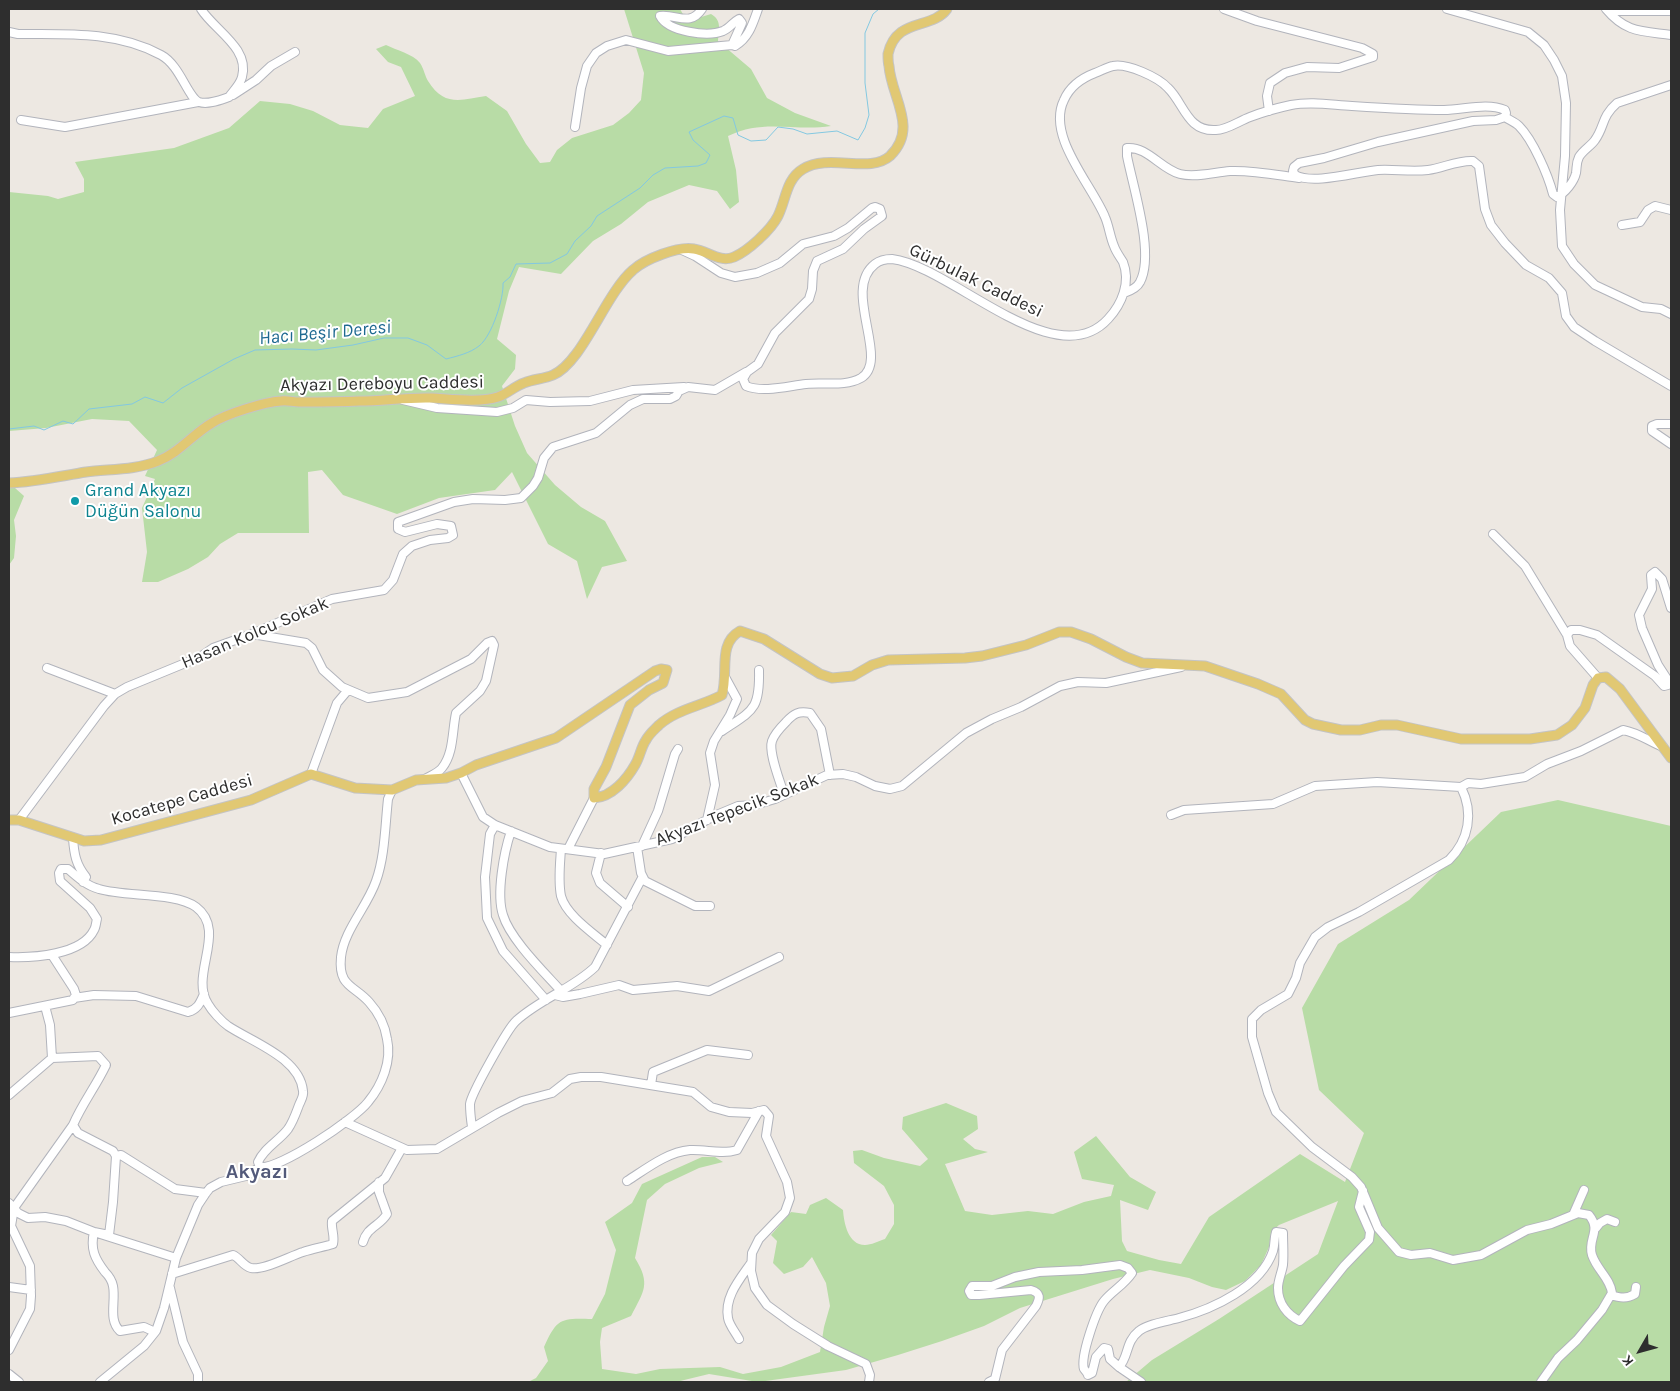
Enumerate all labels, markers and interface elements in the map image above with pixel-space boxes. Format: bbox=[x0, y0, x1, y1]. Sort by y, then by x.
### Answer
street label: Gürbulak Caddesi bbox=[906, 239, 1046, 323]
water label: Hacı Beşir Deresi bbox=[258, 316, 392, 350]
street label: Akyazı Dereboyu Caddesi bbox=[280, 371, 484, 397]
place label: Grand Akyazı Düğün Salonu bbox=[85, 480, 201, 522]
marker: Grand Akyazı Düğün Salonu bbox=[69, 495, 81, 507]
street label: Hasan Kolcu Sokak bbox=[178, 592, 332, 674]
street label: Kocatepe Caddesi bbox=[109, 769, 255, 831]
street label: Akyazı Tepecik Sokak bbox=[652, 769, 822, 851]
district label: Akyazı bbox=[226, 1160, 288, 1184]
north arrow bbox=[1615, 1326, 1665, 1376]
text: K bbox=[1618, 1352, 1637, 1369]

